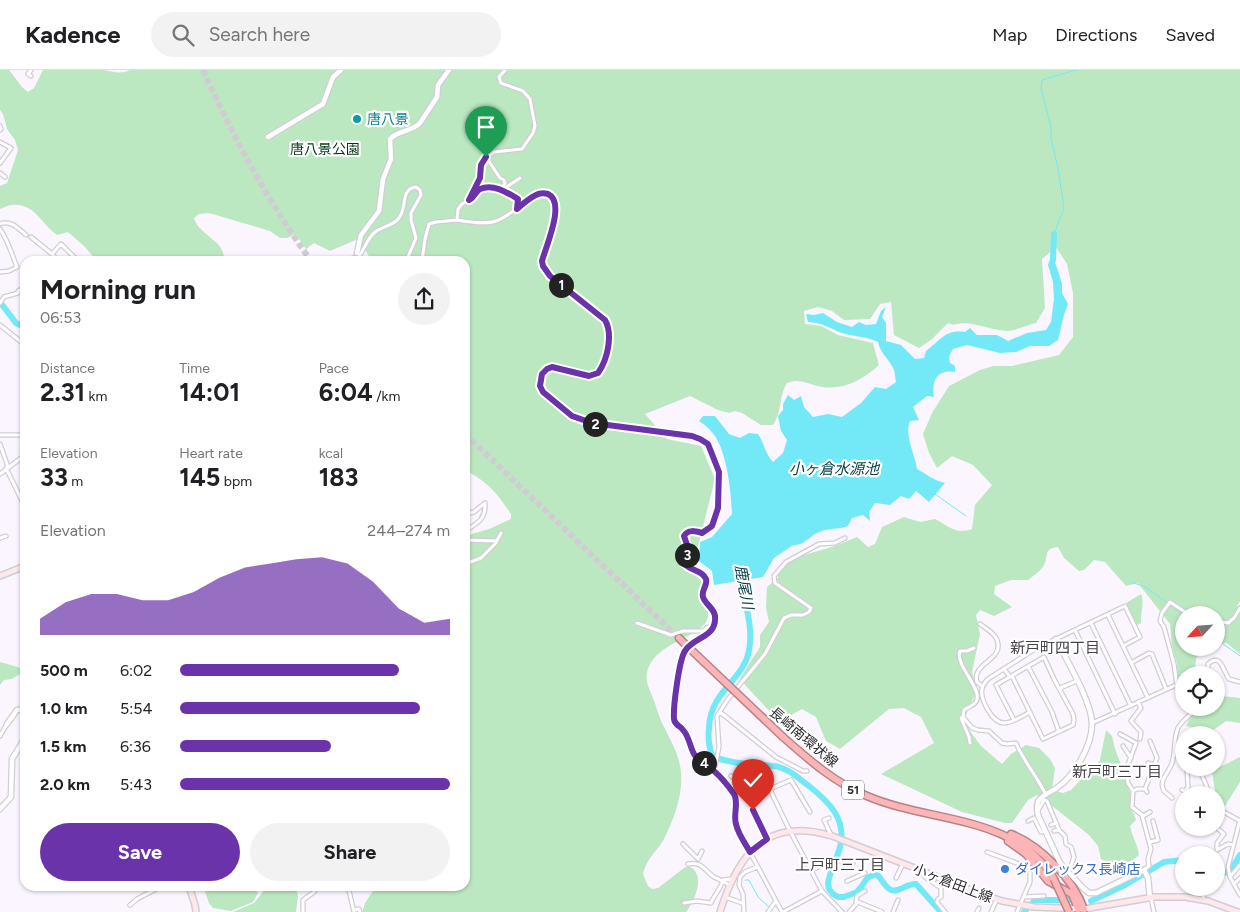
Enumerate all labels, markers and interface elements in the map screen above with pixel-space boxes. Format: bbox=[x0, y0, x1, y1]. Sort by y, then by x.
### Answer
search box bbox=[151, 12, 501, 57]
text: Kadence bbox=[25, 20, 121, 49]
icon: search bbox=[169, 21, 197, 49]
text: Search here bbox=[209, 23, 310, 46]
text: Map bbox=[992, 24, 1027, 46]
text: Directions bbox=[1055, 24, 1137, 46]
text: Saved bbox=[1165, 24, 1215, 46]
pin bbox=[465, 106, 507, 157]
place label: 唐八景 bbox=[367, 111, 409, 128]
marker: 唐八景 bbox=[351, 113, 363, 125]
icon: arrive bbox=[472, 113, 500, 141]
park label: 唐八景公園 bbox=[290, 141, 360, 158]
text: Morning run bbox=[40, 272, 196, 306]
pin: 1 bbox=[548, 272, 574, 298]
button: share bbox=[398, 273, 450, 325]
text: 1 bbox=[559, 277, 564, 294]
text: 06:53 bbox=[40, 308, 81, 327]
text: Distance bbox=[40, 360, 95, 377]
text: Time bbox=[179, 360, 210, 377]
text: Pace bbox=[319, 360, 349, 377]
text: 2.31 bbox=[40, 377, 85, 407]
text: 14:01 bbox=[179, 377, 240, 407]
text: 6:04 bbox=[319, 377, 373, 407]
text: km bbox=[85, 388, 107, 405]
text: /km bbox=[373, 388, 400, 405]
pin: 2 bbox=[582, 412, 608, 436]
text: 2 bbox=[591, 416, 600, 433]
text: Elevation bbox=[40, 445, 98, 462]
text: Heart rate bbox=[179, 445, 243, 462]
text: kcal bbox=[319, 445, 343, 462]
water label: 小ヶ倉水源池 bbox=[789, 460, 881, 478]
text: 33 bbox=[40, 462, 68, 492]
text: 145 bbox=[179, 462, 220, 492]
text: 183 bbox=[319, 462, 358, 492]
text: m bbox=[68, 473, 83, 490]
text: bpm bbox=[220, 473, 252, 490]
text: Elevation bbox=[40, 521, 106, 540]
text: 244–274 m bbox=[367, 521, 450, 540]
pin: 3 bbox=[674, 542, 700, 568]
text: 3 bbox=[684, 547, 691, 564]
water label: 鹿尾川 bbox=[731, 563, 757, 613]
north arrow bbox=[1175, 606, 1225, 656]
map controls bbox=[1175, 606, 1225, 896]
district label: 新戸町四丁目 bbox=[1010, 639, 1100, 657]
text: 500 m bbox=[40, 661, 88, 680]
text: 6:02 bbox=[120, 661, 152, 680]
button: locate bbox=[1175, 666, 1225, 716]
text: 1.0 km bbox=[40, 699, 87, 718]
text: 5:54 bbox=[120, 699, 152, 718]
street label: 長崎南環状線 bbox=[766, 704, 841, 771]
button: layers bbox=[1175, 726, 1225, 776]
text: 1.5 km bbox=[40, 737, 86, 756]
text: 6:36 bbox=[120, 737, 151, 756]
pin: 4 bbox=[692, 750, 716, 776]
text: 4 bbox=[700, 755, 709, 772]
pin bbox=[732, 759, 774, 810]
district label: 新戸町三丁目 bbox=[1072, 763, 1162, 781]
icon: check bbox=[739, 766, 767, 794]
text: 2.0 km bbox=[40, 775, 90, 794]
text: 5:43 bbox=[120, 775, 152, 794]
road number: 51 bbox=[842, 780, 864, 800]
button: + bbox=[1175, 786, 1225, 836]
button: Save bbox=[40, 823, 240, 881]
button: Share bbox=[250, 823, 450, 881]
button: − bbox=[1175, 846, 1225, 896]
district label: 上戸町三丁目 bbox=[795, 856, 885, 874]
street label: 小ヶ倉田上線 bbox=[911, 860, 995, 906]
place label: ダイレックス長崎店 bbox=[1015, 861, 1141, 878]
marker: ダイレックス長崎店 bbox=[999, 863, 1011, 875]

